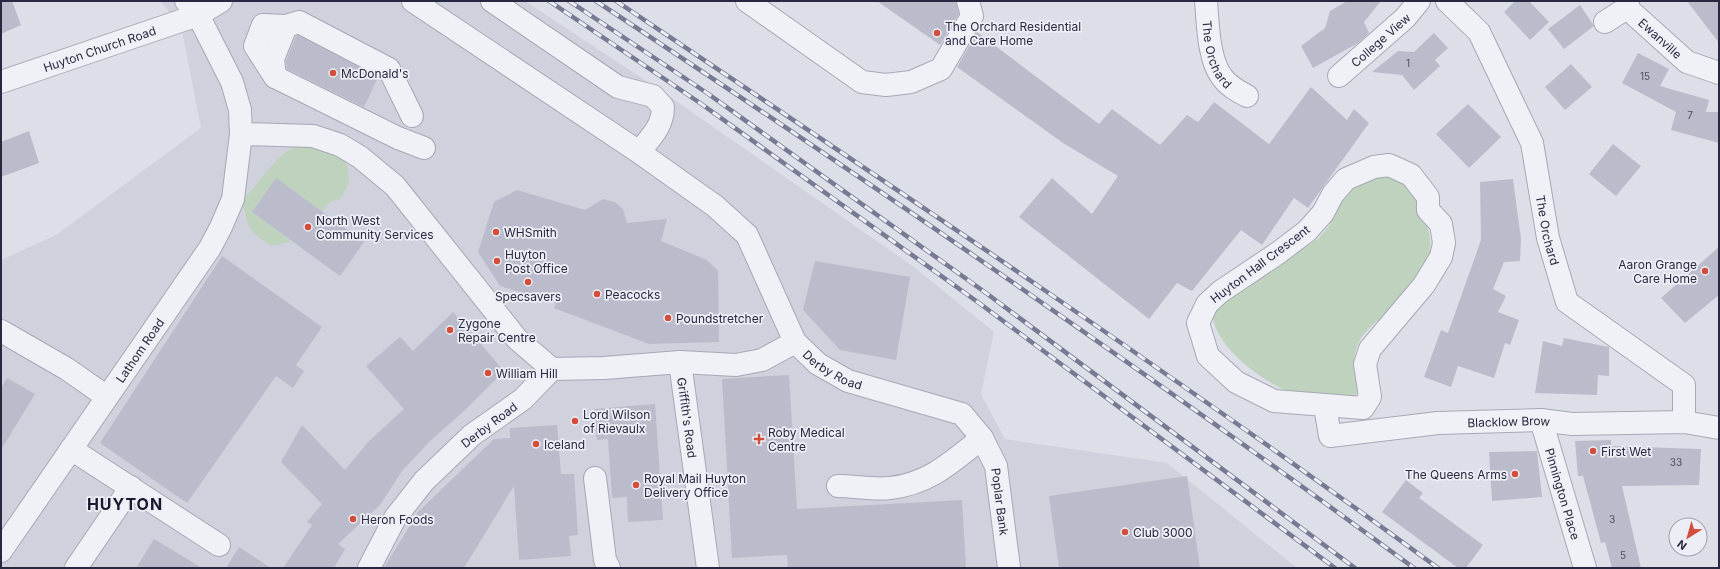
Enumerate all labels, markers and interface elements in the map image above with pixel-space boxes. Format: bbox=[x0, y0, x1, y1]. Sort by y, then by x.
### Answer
street label: College View bbox=[1347, 9, 1413, 70]
street label: Ewanville bbox=[1636, 15, 1685, 61]
place label: The Orchard Residential and Care Home bbox=[945, 19, 1081, 48]
street label: The Orchard bbox=[1200, 20, 1235, 91]
street label: Huyton Church Road bbox=[41, 22, 158, 75]
marker: The Orchard Residential and Care Home bbox=[932, 28, 942, 38]
house number: 1 bbox=[1406, 57, 1410, 69]
place label: McDonald's bbox=[341, 66, 409, 81]
marker: McDonald's bbox=[328, 68, 338, 78]
house number: 15 bbox=[1640, 70, 1650, 82]
house number: 7 bbox=[1687, 109, 1693, 121]
street label: The Orchard bbox=[1533, 194, 1563, 267]
place label: North West Community Services bbox=[316, 213, 434, 242]
marker: North West Community Services bbox=[303, 222, 313, 232]
street label: Huyton Hall Crescent bbox=[1207, 222, 1313, 306]
place label: WHSmith bbox=[504, 225, 557, 240]
marker: WHSmith bbox=[491, 227, 501, 237]
place label: Huyton Post Office bbox=[505, 247, 568, 276]
marker: Huyton Post Office bbox=[492, 256, 502, 266]
place label: Aaron Grange Care Home bbox=[1618, 257, 1697, 286]
marker: Aaron Grange Care Home bbox=[1700, 266, 1710, 276]
marker: Specsavers bbox=[523, 277, 533, 287]
place label: Peacocks bbox=[605, 287, 660, 302]
place label: Specsavers bbox=[495, 289, 561, 304]
marker: Peacocks bbox=[592, 289, 602, 299]
place label: Poundstretcher bbox=[676, 311, 764, 326]
marker: Poundstretcher bbox=[663, 313, 673, 323]
street label: Lathom Road bbox=[112, 315, 167, 385]
place label: Zygone Repair Centre bbox=[458, 316, 536, 345]
marker: Zygone Repair Centre bbox=[445, 325, 455, 335]
street label: Derby Road bbox=[800, 346, 864, 392]
place label: William Hill bbox=[496, 366, 558, 381]
marker: William Hill bbox=[483, 368, 493, 378]
street label: Griffith's Road bbox=[675, 376, 700, 459]
street label: Derby Road bbox=[458, 399, 520, 451]
place label: Lord Wilson of Rievaulx bbox=[583, 407, 650, 436]
street label: Blacklow Brow bbox=[1467, 412, 1551, 430]
marker: Lord Wilson of Rievaulx bbox=[570, 416, 580, 426]
place label: Roby Medical Centre bbox=[768, 425, 845, 454]
marker: Roby Medical Centre bbox=[753, 433, 765, 445]
place label: Iceland bbox=[544, 437, 585, 452]
marker: Iceland bbox=[531, 439, 541, 449]
place label: First Wet bbox=[1601, 444, 1651, 459]
street label: Pinnington Place bbox=[1542, 446, 1584, 541]
marker: First Wet bbox=[1588, 446, 1598, 456]
house number: 33 bbox=[1670, 456, 1682, 468]
street label: Poplar Bank bbox=[989, 467, 1012, 537]
place label: The Queens Arms bbox=[1405, 467, 1507, 482]
marker: The Queens Arms bbox=[1510, 469, 1520, 479]
place label: Royal Mail Huyton Delivery Office bbox=[644, 471, 746, 500]
marker: Royal Mail Huyton Delivery Office bbox=[631, 480, 641, 490]
district label: HUYTON bbox=[87, 494, 163, 514]
place label: Heron Foods bbox=[361, 512, 434, 527]
house number: 3 bbox=[1609, 513, 1615, 525]
marker: Heron Foods bbox=[348, 514, 358, 524]
north arrow bbox=[1668, 517, 1708, 557]
place label: Club 3000 bbox=[1133, 525, 1193, 540]
marker: Club 3000 bbox=[1120, 527, 1130, 537]
text: N bbox=[1674, 537, 1690, 553]
house number: 5 bbox=[1620, 549, 1626, 561]

